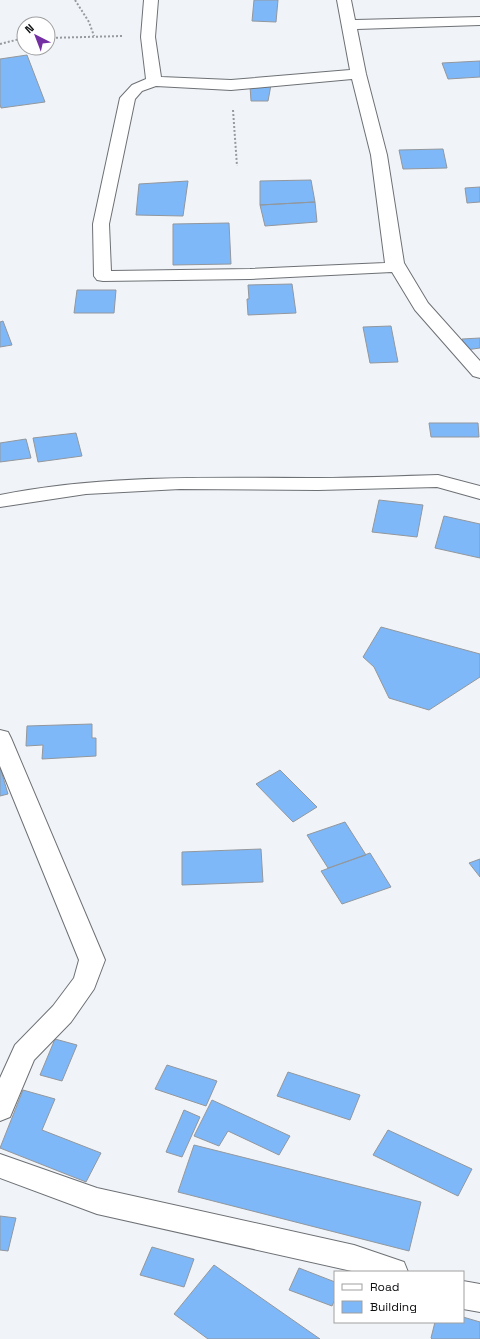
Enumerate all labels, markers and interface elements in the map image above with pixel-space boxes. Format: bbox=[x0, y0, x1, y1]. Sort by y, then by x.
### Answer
north arrow bbox=[16, 16, 56, 56]
text: N bbox=[22, 21, 37, 36]
legend bbox=[334, 1271, 464, 1323]
text: Road bbox=[370, 1279, 399, 1295]
text: Building bbox=[370, 1299, 417, 1315]

